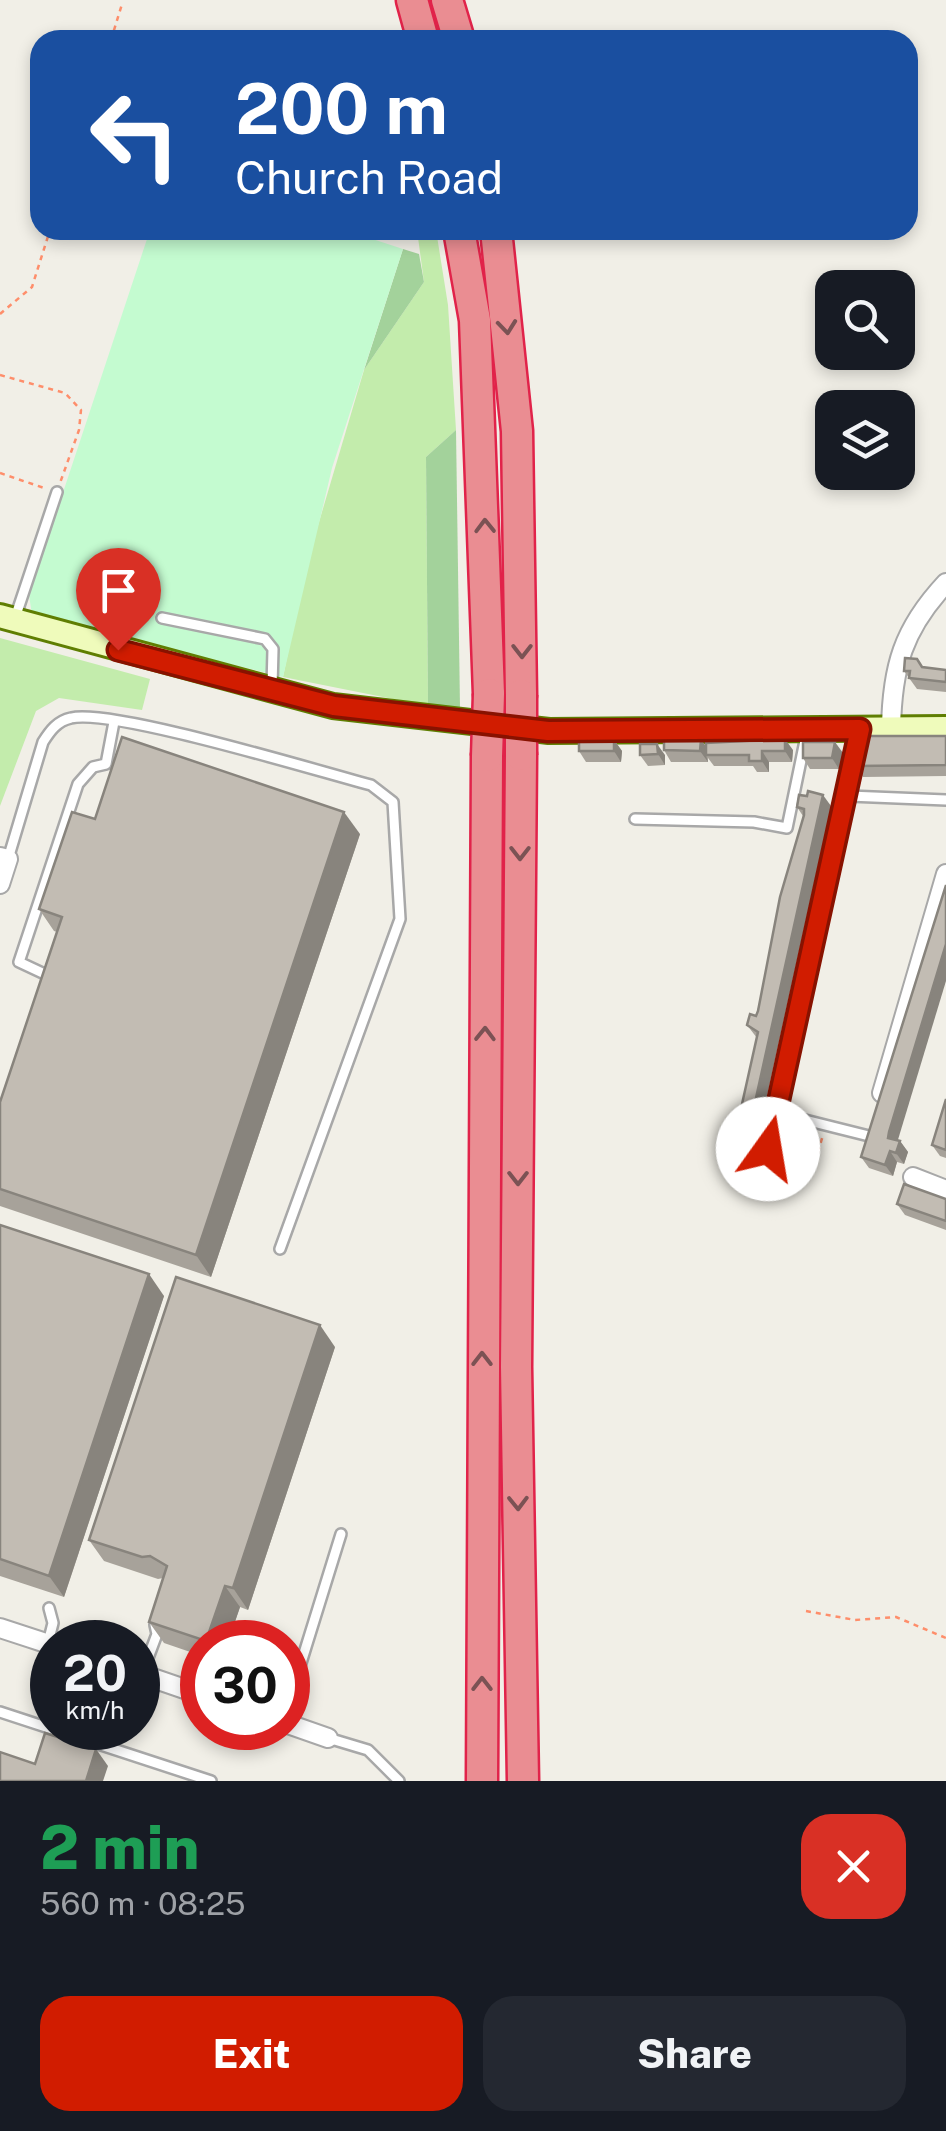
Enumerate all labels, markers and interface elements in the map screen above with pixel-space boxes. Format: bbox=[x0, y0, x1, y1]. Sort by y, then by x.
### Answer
text: 200 m bbox=[235, 67, 448, 150]
icon: left bbox=[70, 70, 200, 200]
text: Church Road bbox=[235, 151, 503, 204]
map controls bbox=[815, 270, 915, 490]
button: search bbox=[815, 270, 915, 370]
one-way arrow bbox=[496, 319, 517, 335]
button: layers bbox=[815, 390, 915, 490]
one-way arrow bbox=[474, 518, 495, 534]
pin bbox=[76, 548, 161, 651]
icon: arrive bbox=[91, 563, 146, 618]
one-way arrow bbox=[511, 644, 533, 660]
one-way arrow bbox=[509, 846, 531, 861]
one-way arrow bbox=[474, 1025, 496, 1040]
position arrow bbox=[716, 1097, 820, 1201]
one-way arrow bbox=[507, 1170, 529, 1186]
one-way arrow bbox=[471, 1350, 493, 1366]
one-way arrow bbox=[508, 1495, 529, 1511]
speed limit sign: 30 bbox=[180, 1620, 310, 1750]
text: 20 bbox=[63, 1643, 127, 1702]
one-way arrow bbox=[471, 1675, 493, 1690]
text: km/h bbox=[66, 1695, 124, 1725]
text: 2 min bbox=[40, 1812, 199, 1883]
button: close bbox=[801, 1814, 906, 1919]
text: 560 m · 08:25 bbox=[40, 1885, 245, 1922]
button: Exit bbox=[40, 1996, 463, 2111]
button: Share bbox=[483, 1996, 906, 2111]

